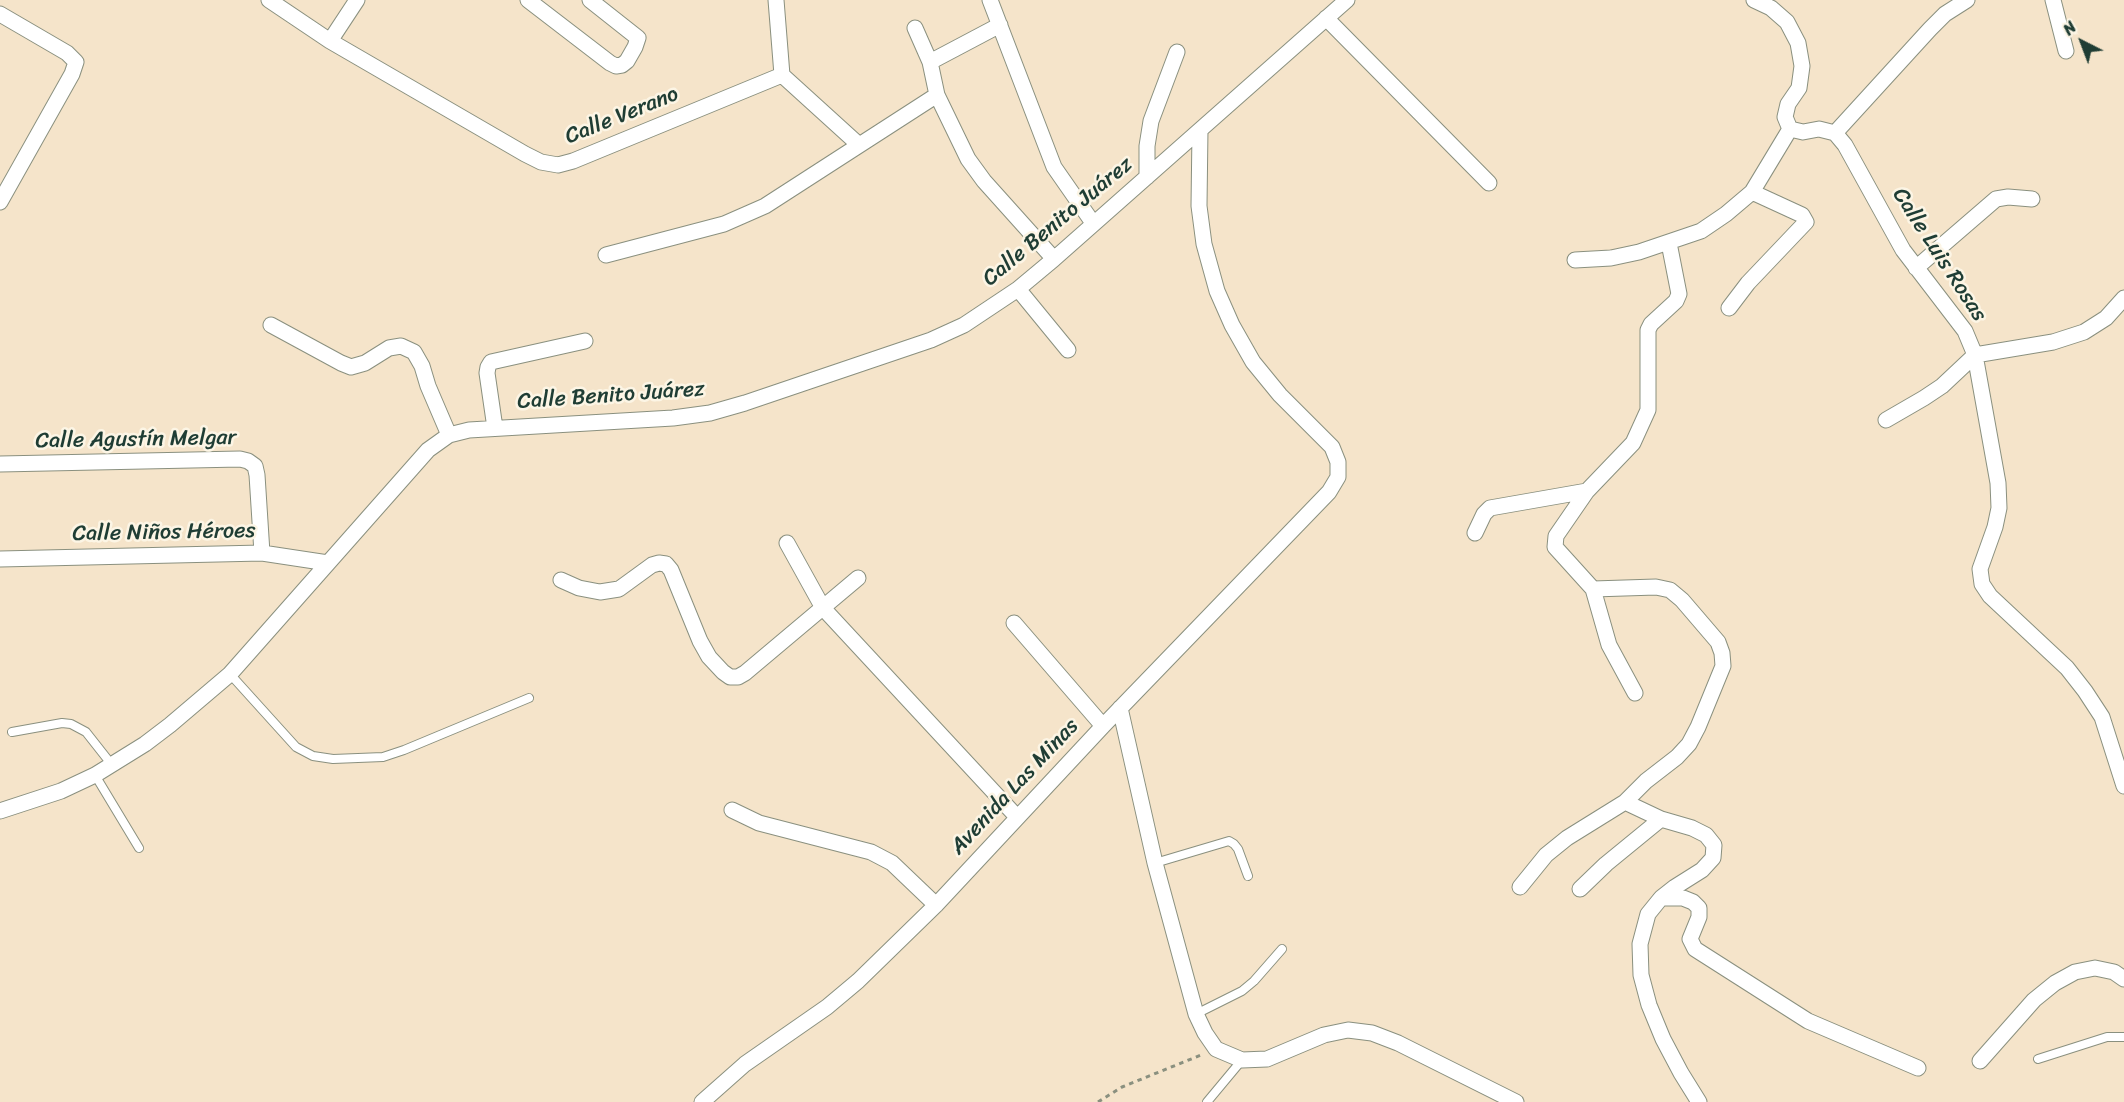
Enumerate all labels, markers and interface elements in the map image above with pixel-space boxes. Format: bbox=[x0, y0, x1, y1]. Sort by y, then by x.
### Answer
north arrow bbox=[2052, 12, 2112, 72]
text: N bbox=[2056, 14, 2083, 43]
street label: Calle Verano bbox=[562, 81, 682, 151]
street label: Calle Benito Juárez bbox=[978, 152, 1138, 292]
street label: Calle Luis Rosas bbox=[1886, 183, 1992, 327]
street label: Calle Benito Juárez bbox=[516, 376, 706, 416]
street label: Calle Agustín Melgar bbox=[35, 425, 237, 455]
street label: Calle Niños Héroes bbox=[72, 518, 256, 548]
street label: Avenida Las Minas bbox=[945, 714, 1085, 860]

